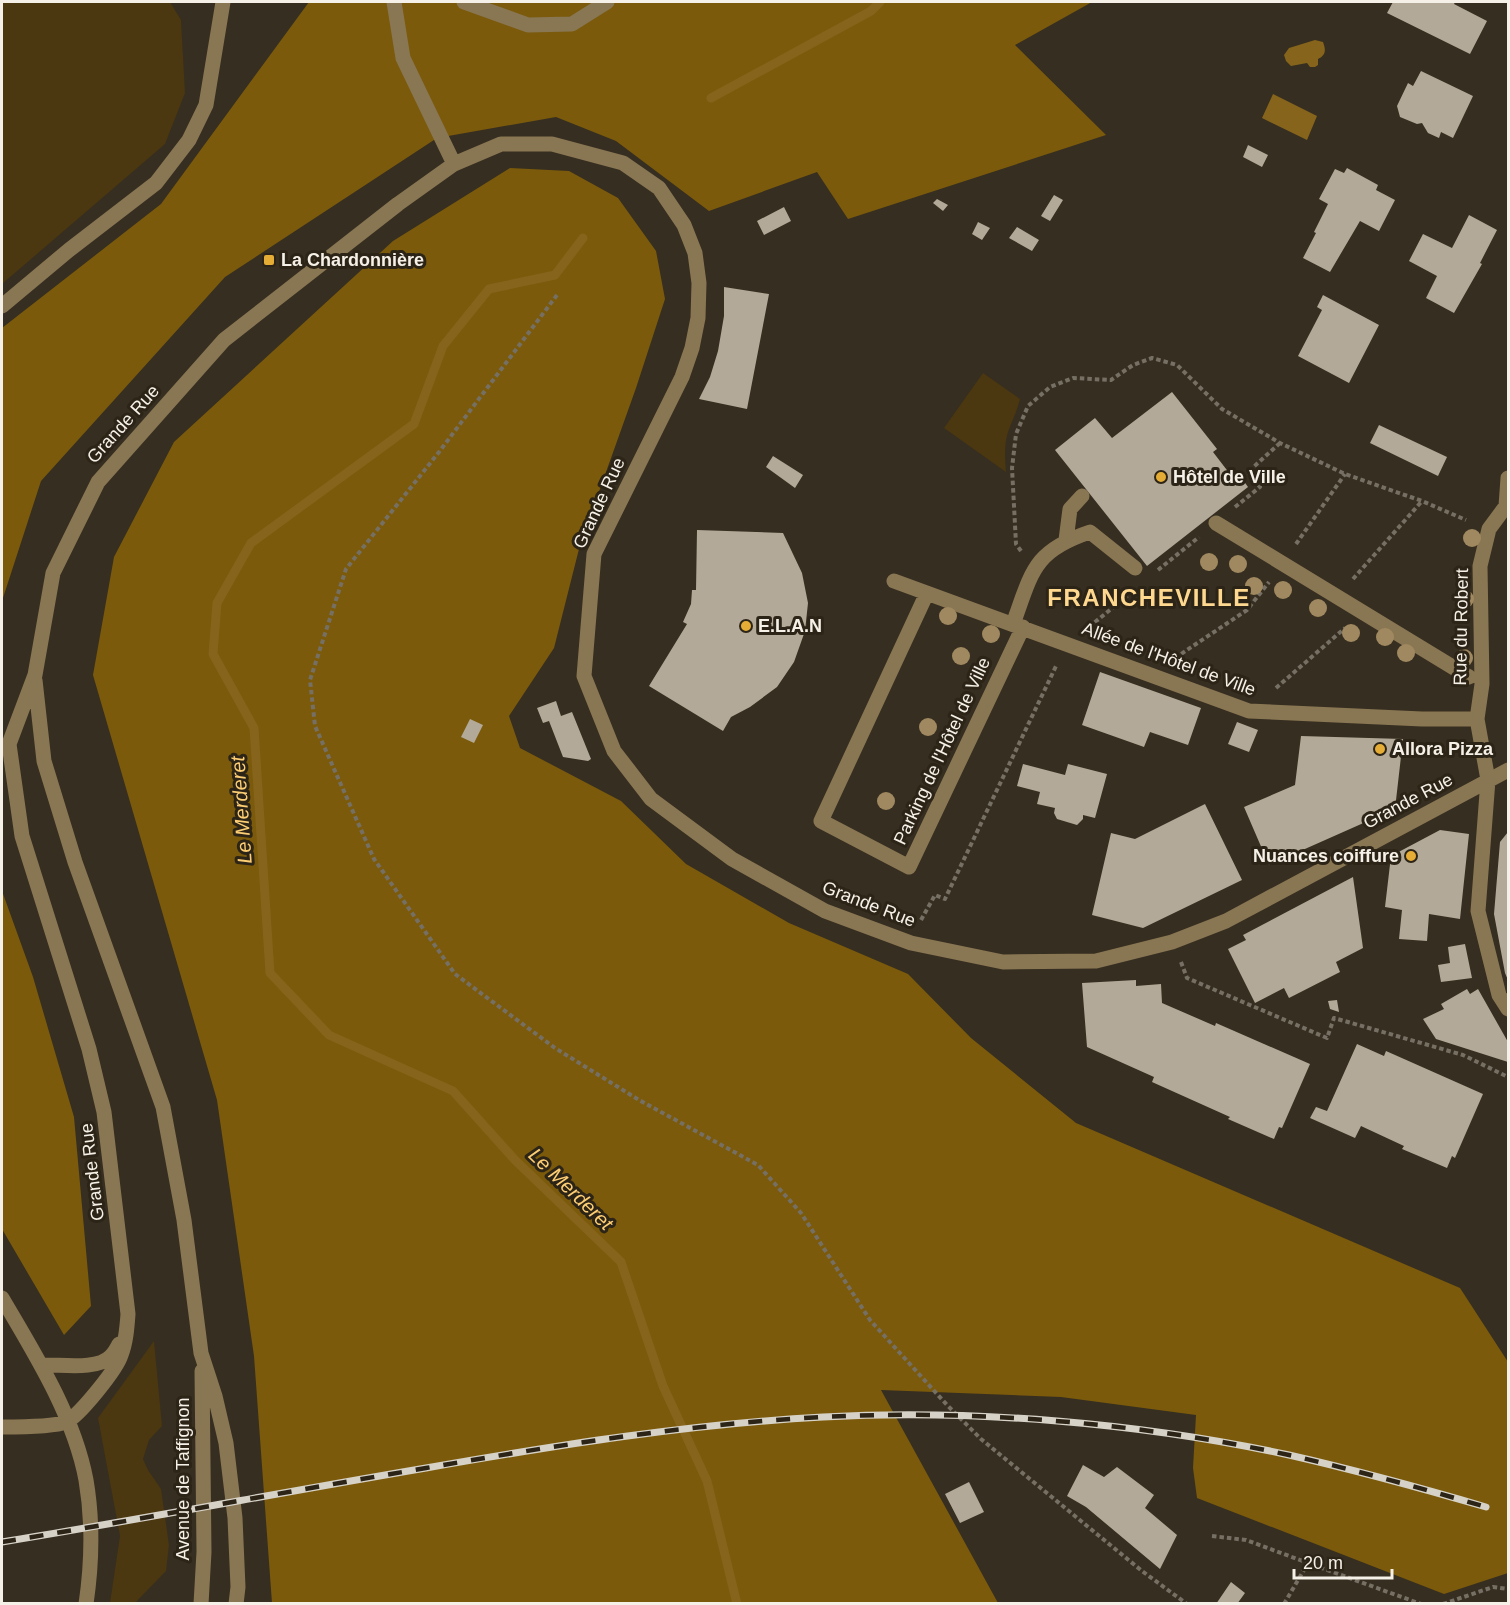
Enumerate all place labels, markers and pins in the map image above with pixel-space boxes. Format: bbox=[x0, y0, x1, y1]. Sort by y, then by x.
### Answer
place label: La Chardonnière bbox=[281, 250, 424, 270]
marker: La Chardonnière bbox=[262, 253, 276, 267]
place label: Hôtel de Ville bbox=[1173, 467, 1286, 487]
marker: Hôtel de Ville bbox=[1154, 470, 1168, 484]
place label: E.L.A.N bbox=[758, 616, 822, 636]
marker: E.L.A.N bbox=[739, 619, 753, 633]
place label: Allora Pizza bbox=[1392, 739, 1494, 759]
marker: Allora Pizza bbox=[1373, 742, 1387, 756]
place label: Nuances coiffure bbox=[1253, 846, 1399, 866]
marker: Nuances coiffure bbox=[1404, 849, 1418, 863]

